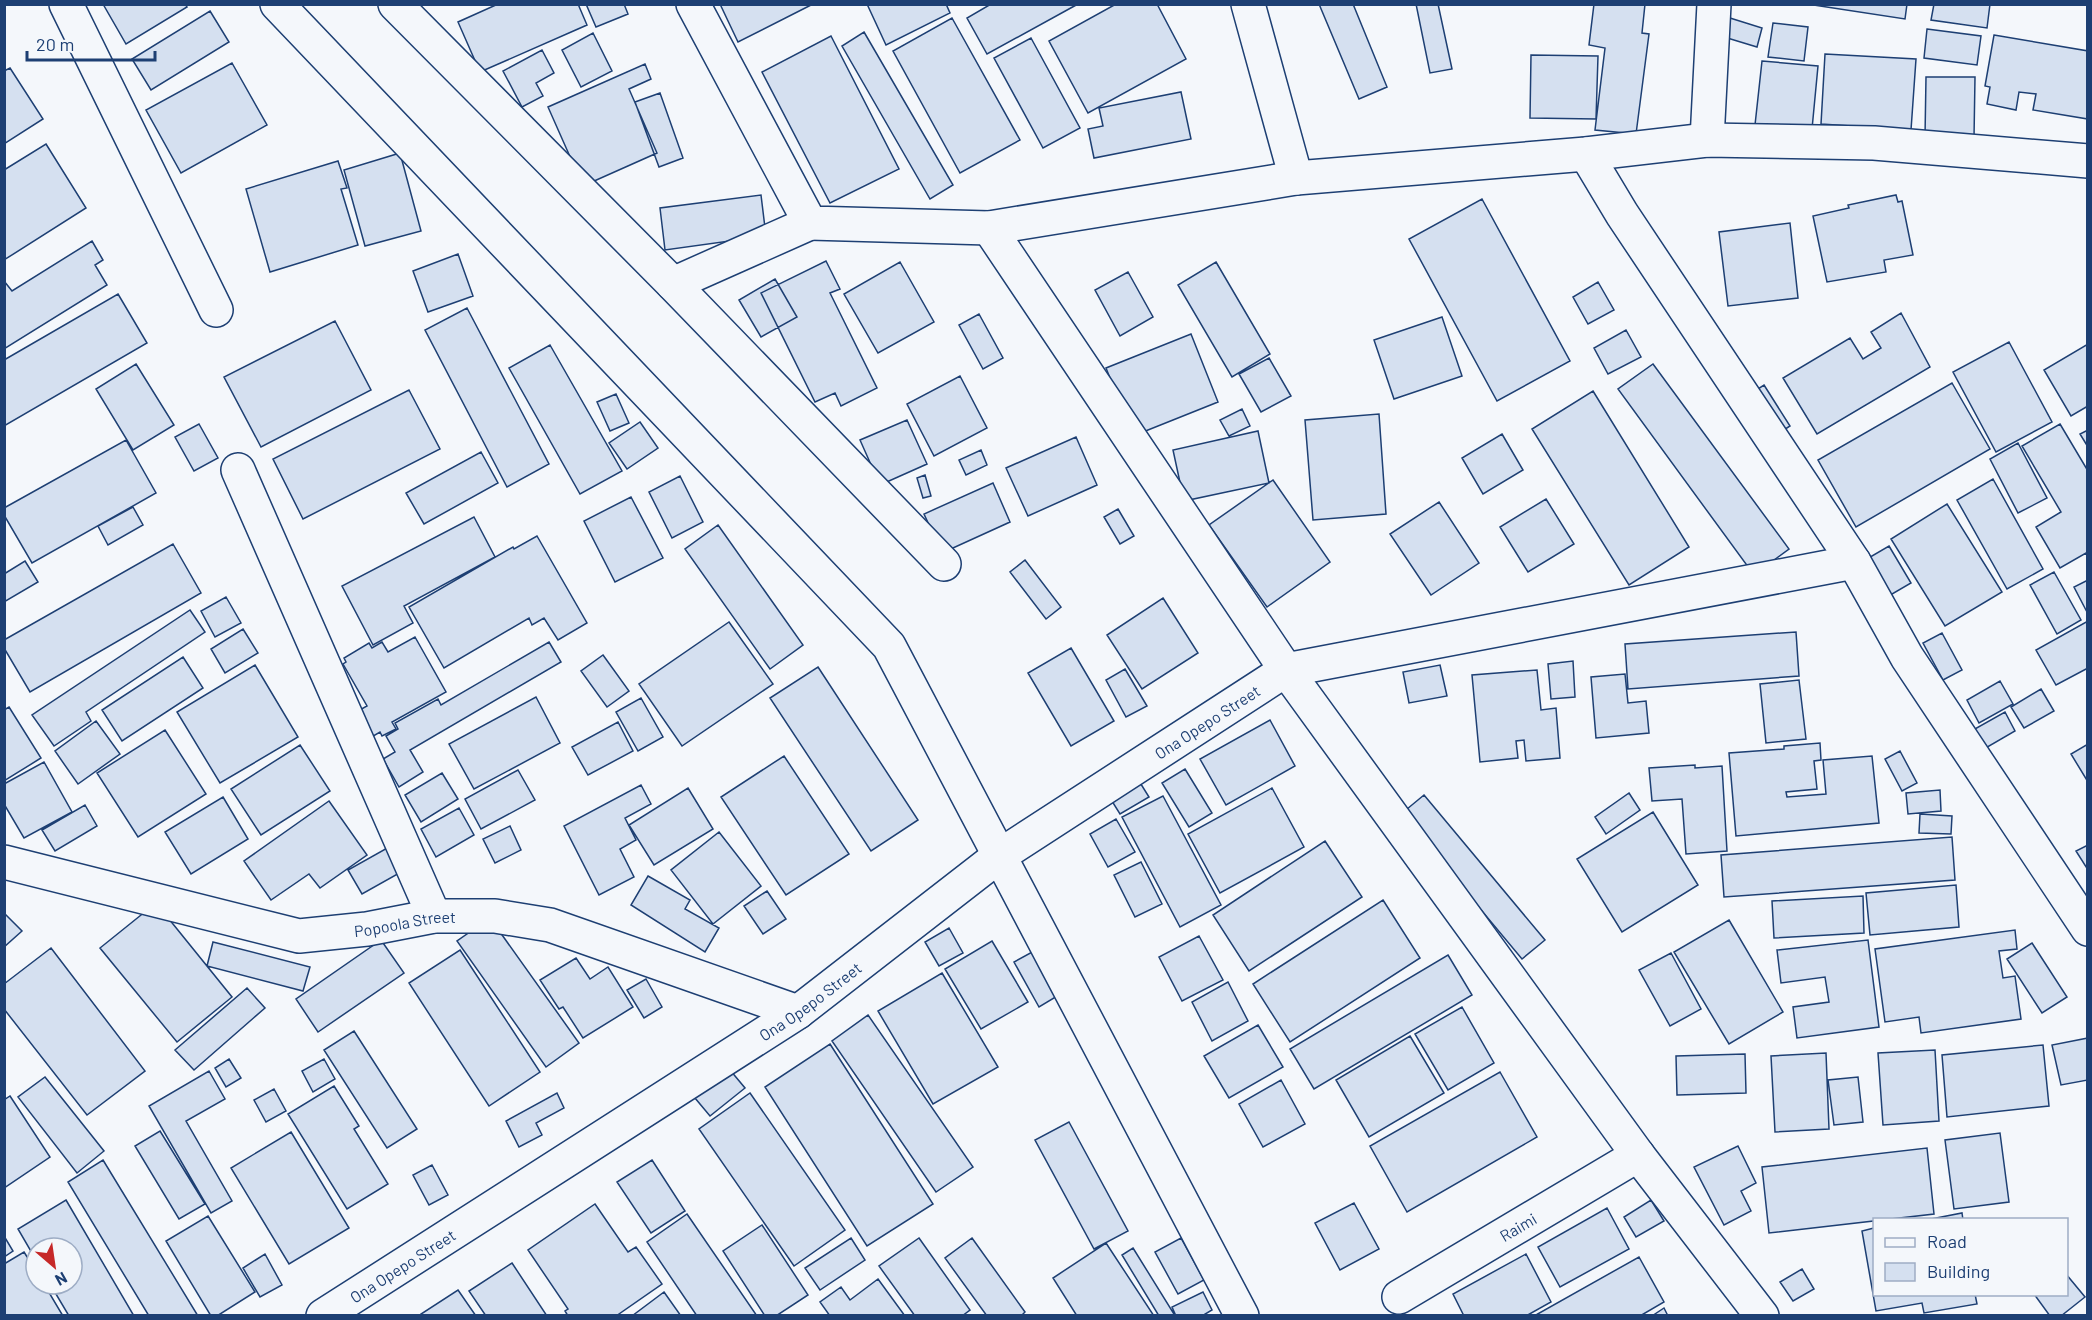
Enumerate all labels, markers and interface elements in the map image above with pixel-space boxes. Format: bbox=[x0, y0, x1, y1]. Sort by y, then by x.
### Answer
scale bar bbox=[27, 24, 154, 62]
text: 20 m bbox=[36, 33, 74, 55]
street label: Ona Opepo Street bbox=[1151, 680, 1263, 762]
street label: Popoola Street bbox=[353, 907, 456, 940]
street label: Ona Opepo Street bbox=[755, 957, 865, 1044]
street label: Raimi bbox=[1496, 1208, 1539, 1245]
legend bbox=[1873, 1218, 2068, 1296]
street label: Ona Opepo Street bbox=[346, 1225, 458, 1306]
text: Road bbox=[1927, 1230, 1967, 1252]
north arrow bbox=[24, 1236, 84, 1296]
text: Building bbox=[1927, 1260, 1990, 1282]
text: N bbox=[52, 1269, 71, 1290]

